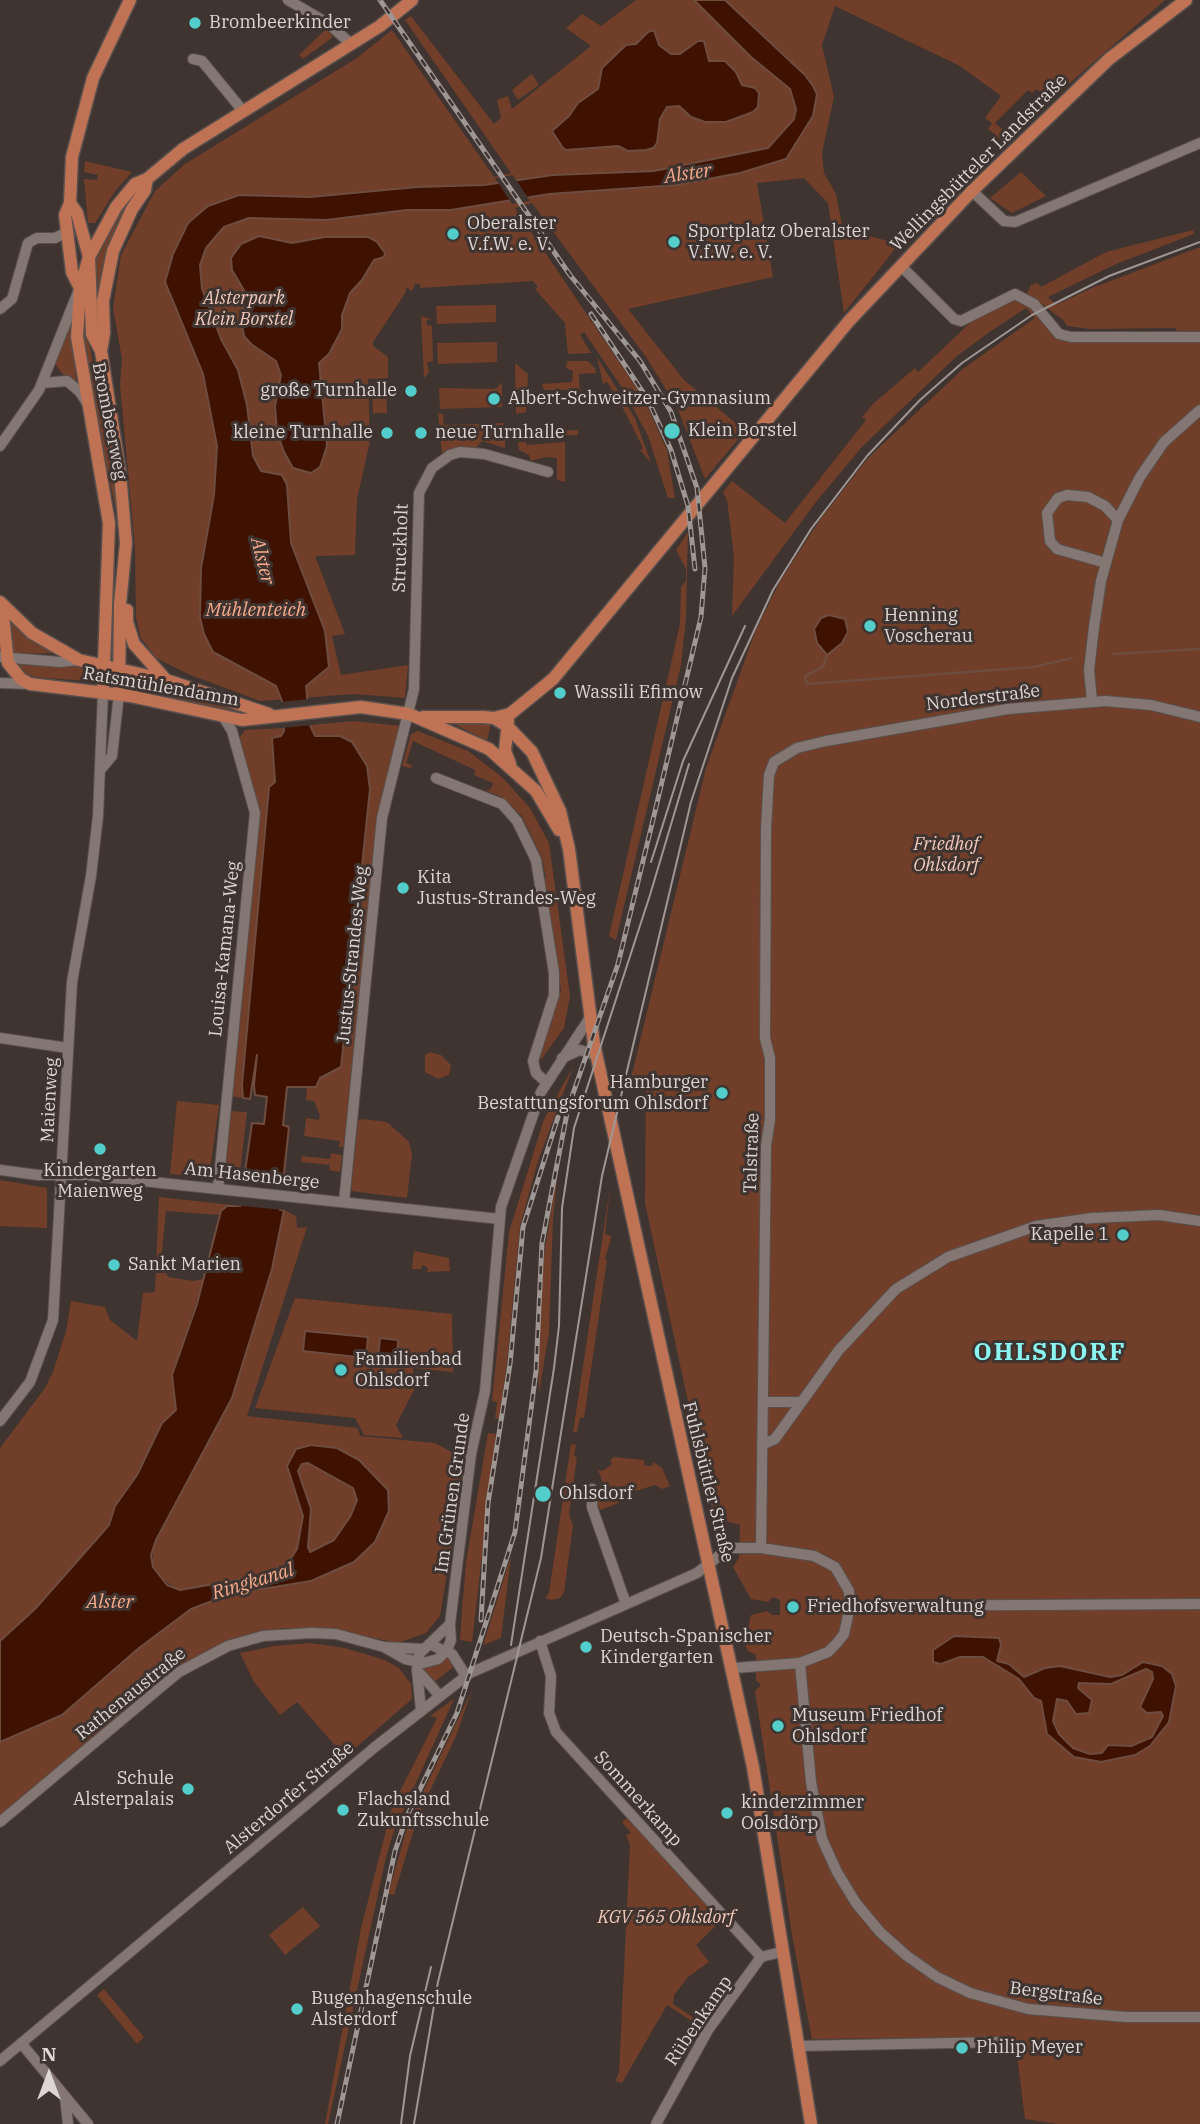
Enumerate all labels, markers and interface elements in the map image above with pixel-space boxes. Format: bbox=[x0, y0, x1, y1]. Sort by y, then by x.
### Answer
place label: Brombeerkinder bbox=[209, 12, 351, 34]
marker: Brombeerkinder bbox=[187, 15, 203, 31]
street label: Wellingsbütteler Landstraße bbox=[886, 70, 1072, 256]
water label: Alster bbox=[663, 159, 713, 189]
place label: Oberalster V.f.W. e. V. bbox=[467, 213, 556, 256]
place label: Sportplatz Oberalster V.f.W. e. V. bbox=[688, 221, 869, 264]
marker: Oberalster V.f.W. e. V. bbox=[445, 226, 461, 242]
marker: Sportplatz Oberalster V.f.W. e. V. bbox=[666, 234, 682, 250]
park label: Alsterpark Klein Borstel bbox=[195, 288, 293, 330]
street label: Brombeerweg bbox=[87, 360, 131, 482]
place label: große Turnhalle bbox=[260, 380, 397, 402]
marker: große Turnhalle bbox=[403, 383, 419, 399]
place label: Albert-Schweitzer-Gymnasium bbox=[508, 388, 771, 410]
marker: Albert-Schweitzer-Gymnasium bbox=[486, 391, 502, 407]
place label: Klein Borstel bbox=[688, 420, 797, 442]
marker: Klein Borstel bbox=[662, 421, 682, 441]
place label: kleine Turnhalle bbox=[233, 422, 373, 444]
place label: neue Turnhalle bbox=[435, 422, 565, 444]
marker: kleine Turnhalle bbox=[379, 425, 395, 441]
marker: neue Turnhalle bbox=[413, 425, 429, 441]
street label: Struckholt bbox=[389, 503, 413, 593]
water label: Alster bbox=[245, 535, 279, 587]
water label: Mühlenteich bbox=[206, 600, 306, 622]
place label: Henning Voscherau bbox=[884, 605, 973, 648]
marker: Henning Voscherau bbox=[862, 618, 878, 634]
street label: Ratsmühlendamm bbox=[81, 663, 241, 711]
street label: Norderstraße bbox=[925, 680, 1041, 716]
place label: Wassili Efimow bbox=[574, 682, 703, 704]
marker: Wassili Efimow bbox=[552, 685, 568, 701]
park label: Friedhof Ohlsdorf bbox=[913, 834, 979, 876]
street label: Louisa-Kamana-Weg bbox=[205, 860, 245, 1038]
street label: Justus-Strandes-Weg bbox=[333, 865, 373, 1045]
place label: Kita Justus-Strandes-Weg bbox=[417, 867, 596, 910]
marker: Kita Justus-Strandes-Weg bbox=[395, 880, 411, 896]
street label: Maienweg bbox=[37, 1057, 63, 1143]
place label: Hamburger Bestattungsforum Ohlsdorf bbox=[477, 1072, 708, 1114]
marker: Hamburger Bestattungsforum Ohlsdorf bbox=[714, 1085, 730, 1101]
street label: Talstraße bbox=[740, 1113, 764, 1193]
marker: Kindergarten Maienweg bbox=[92, 1141, 108, 1157]
street label: Am Hasenberge bbox=[183, 1158, 321, 1194]
place label: Kindergarten Maienweg bbox=[43, 1160, 157, 1202]
place label: Kapelle 1 bbox=[1030, 1224, 1109, 1246]
marker: Kapelle 1 bbox=[1115, 1227, 1131, 1243]
place label: Sankt Marien bbox=[128, 1254, 241, 1276]
marker: Sankt Marien bbox=[106, 1257, 122, 1273]
district label: OHLSDORF bbox=[974, 1339, 1126, 1367]
place label: Familienbad Ohlsdorf bbox=[355, 1349, 462, 1392]
marker: Familienbad Ohlsdorf bbox=[333, 1362, 349, 1378]
street label: Fuhlsbüttler Straße bbox=[678, 1399, 738, 1565]
street label: Im Grünen Grunde bbox=[431, 1412, 475, 1574]
place label: Ohlsdorf bbox=[559, 1483, 633, 1505]
marker: Ohlsdorf bbox=[533, 1484, 553, 1504]
water label: Ringkanal bbox=[209, 1559, 297, 1605]
water label: Alster bbox=[86, 1592, 134, 1614]
place label: Friedhofsverwaltung bbox=[807, 1596, 984, 1618]
marker: Friedhofsverwaltung bbox=[785, 1599, 801, 1615]
place label: Deutsch-Spanischer Kindergarten bbox=[600, 1626, 772, 1668]
marker: Deutsch-Spanischer Kindergarten bbox=[578, 1639, 594, 1655]
street label: Rathenaustraße bbox=[72, 1643, 190, 1745]
place label: Museum Friedhof Ohlsdorf bbox=[792, 1705, 942, 1748]
marker: Museum Friedhof Ohlsdorf bbox=[770, 1718, 786, 1734]
street label: Alsterdorfer Straße bbox=[220, 1737, 358, 1859]
street label: Sommerkamp bbox=[589, 1747, 687, 1851]
place label: Schule Alsterpalais bbox=[73, 1768, 174, 1810]
marker: Schule Alsterpalais bbox=[180, 1781, 196, 1797]
place label: Flachsland Zukunftsschule bbox=[357, 1789, 489, 1832]
place label: kinderzimmer Oolsdörp bbox=[741, 1792, 864, 1834]
marker: Flachsland Zukunftsschule bbox=[335, 1802, 351, 1818]
marker: kinderzimmer Oolsdörp bbox=[719, 1805, 735, 1821]
park label: KGV 565 Ohlsdorf bbox=[598, 1907, 734, 1929]
street label: Rübenkamp bbox=[661, 1972, 737, 2070]
street label: Bergstraße bbox=[1008, 1978, 1104, 2010]
place label: Bugenhagenschule Alsterdorf bbox=[311, 1988, 472, 2030]
marker: Bugenhagenschule Alsterdorf bbox=[289, 2001, 305, 2017]
place label: Philip Meyer bbox=[976, 2037, 1083, 2059]
north arrow bbox=[14, 2040, 84, 2110]
marker: Philip Meyer bbox=[954, 2040, 970, 2056]
text: N bbox=[41, 2042, 57, 2066]

